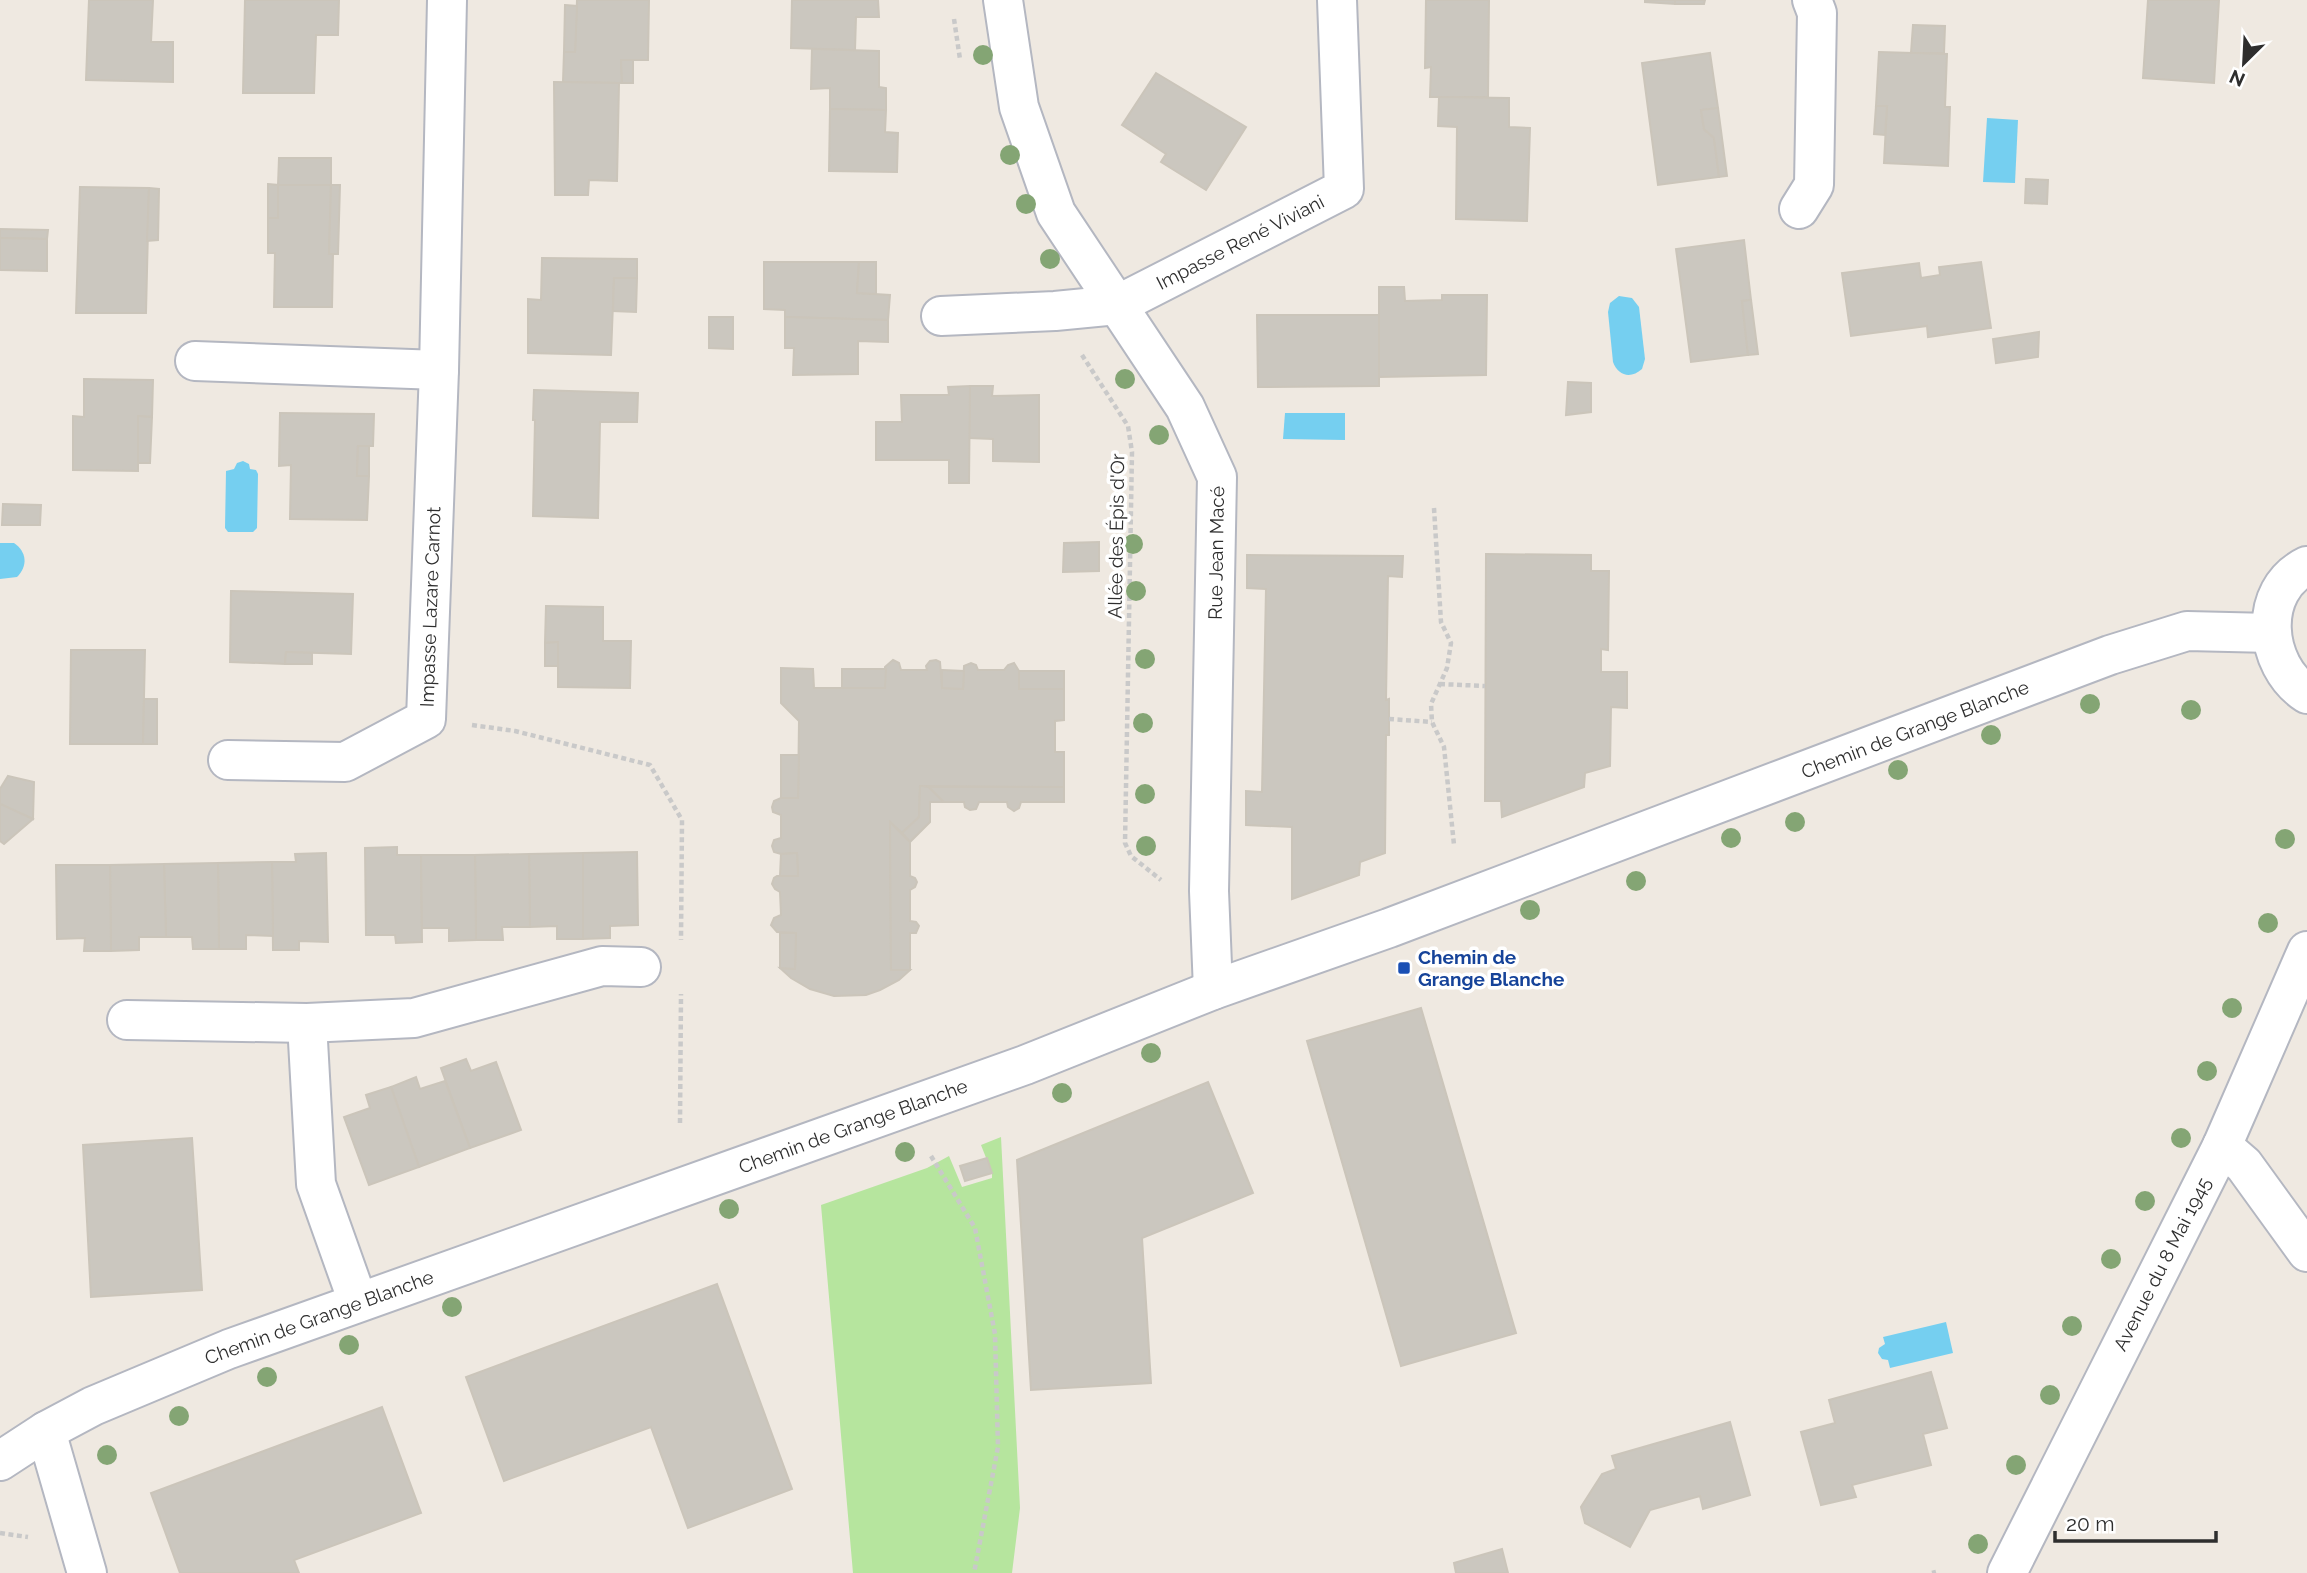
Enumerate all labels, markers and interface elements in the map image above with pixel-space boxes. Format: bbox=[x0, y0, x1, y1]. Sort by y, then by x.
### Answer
north arrow bbox=[2209, 28, 2279, 98]
text: N bbox=[2226, 66, 2248, 92]
street label: Impasse René Viviani bbox=[1153, 190, 1327, 294]
street label: Allée des Épis d'Or bbox=[1104, 453, 1128, 619]
street label: Rue Jean Macé bbox=[1204, 486, 1228, 620]
street label: Impasse Lazare Carnot bbox=[416, 506, 445, 708]
street label: Chemin de Grange Blanche bbox=[1798, 675, 2032, 783]
place label: Chemin de Grange Blanche bbox=[1418, 946, 1564, 990]
marker: Chemin de Grange Blanche bbox=[1396, 960, 1412, 976]
street label: Chemin de Grange Blanche bbox=[736, 1074, 970, 1178]
street label: Avenue du 8 Mai 1945 bbox=[2109, 1174, 2215, 1354]
street label: Chemin de Grange Blanche bbox=[202, 1265, 436, 1369]
scale bar bbox=[2055, 1500, 2216, 1544]
text: 20 m bbox=[2066, 1511, 2114, 1536]

